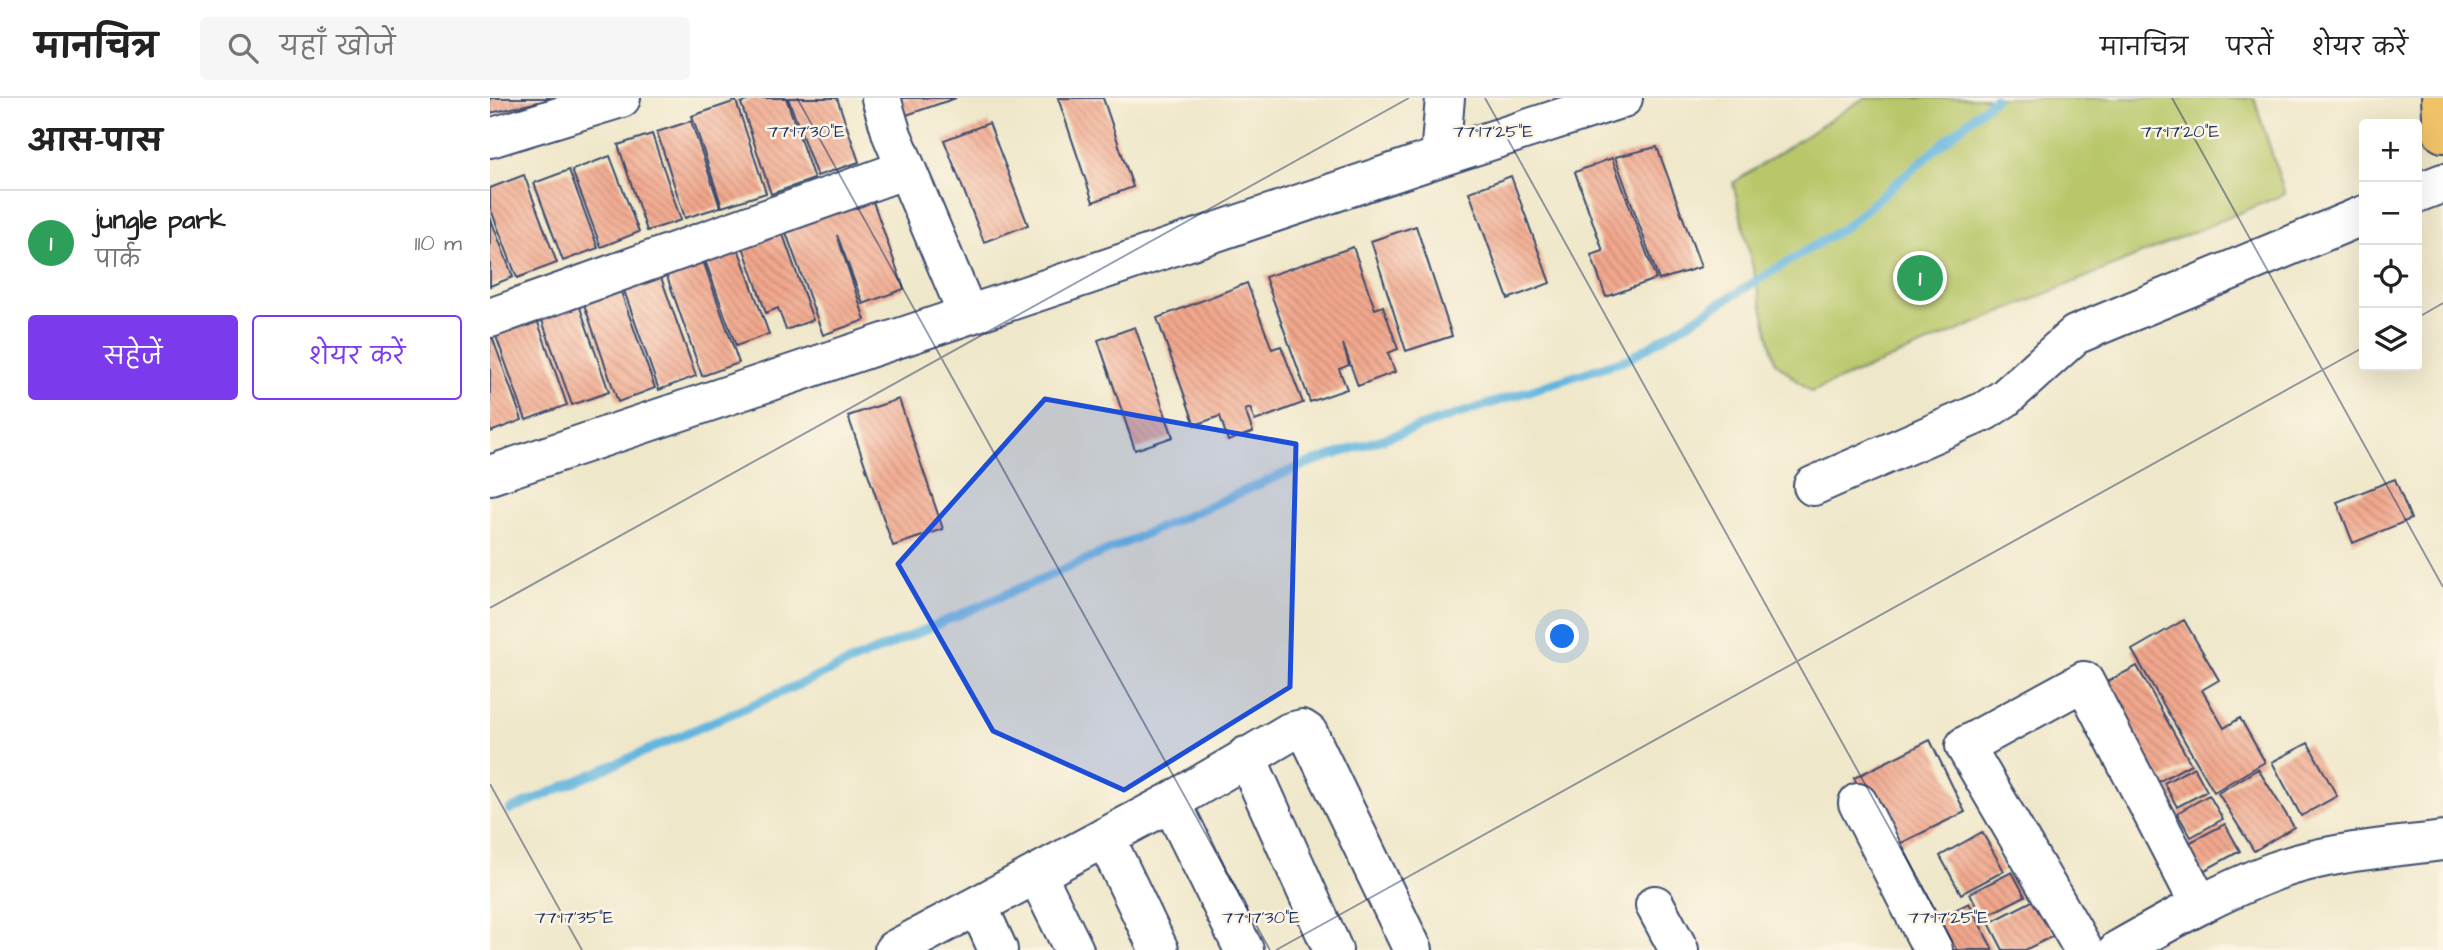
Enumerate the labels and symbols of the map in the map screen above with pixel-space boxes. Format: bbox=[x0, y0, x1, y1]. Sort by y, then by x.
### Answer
text: 77°17'30"E bbox=[767, 119, 845, 144]
text: 77°17'25"E bbox=[1453, 119, 1534, 144]
text: 77°17'20"E bbox=[2141, 119, 2220, 144]
pin: 1 bbox=[1897, 252, 1943, 304]
your location bbox=[1545, 619, 1579, 653]
text: 77°17'35"E bbox=[534, 905, 614, 930]
text: 77°17'30"E bbox=[1222, 905, 1300, 930]
text: 77°17'25"E bbox=[1908, 905, 1989, 930]

